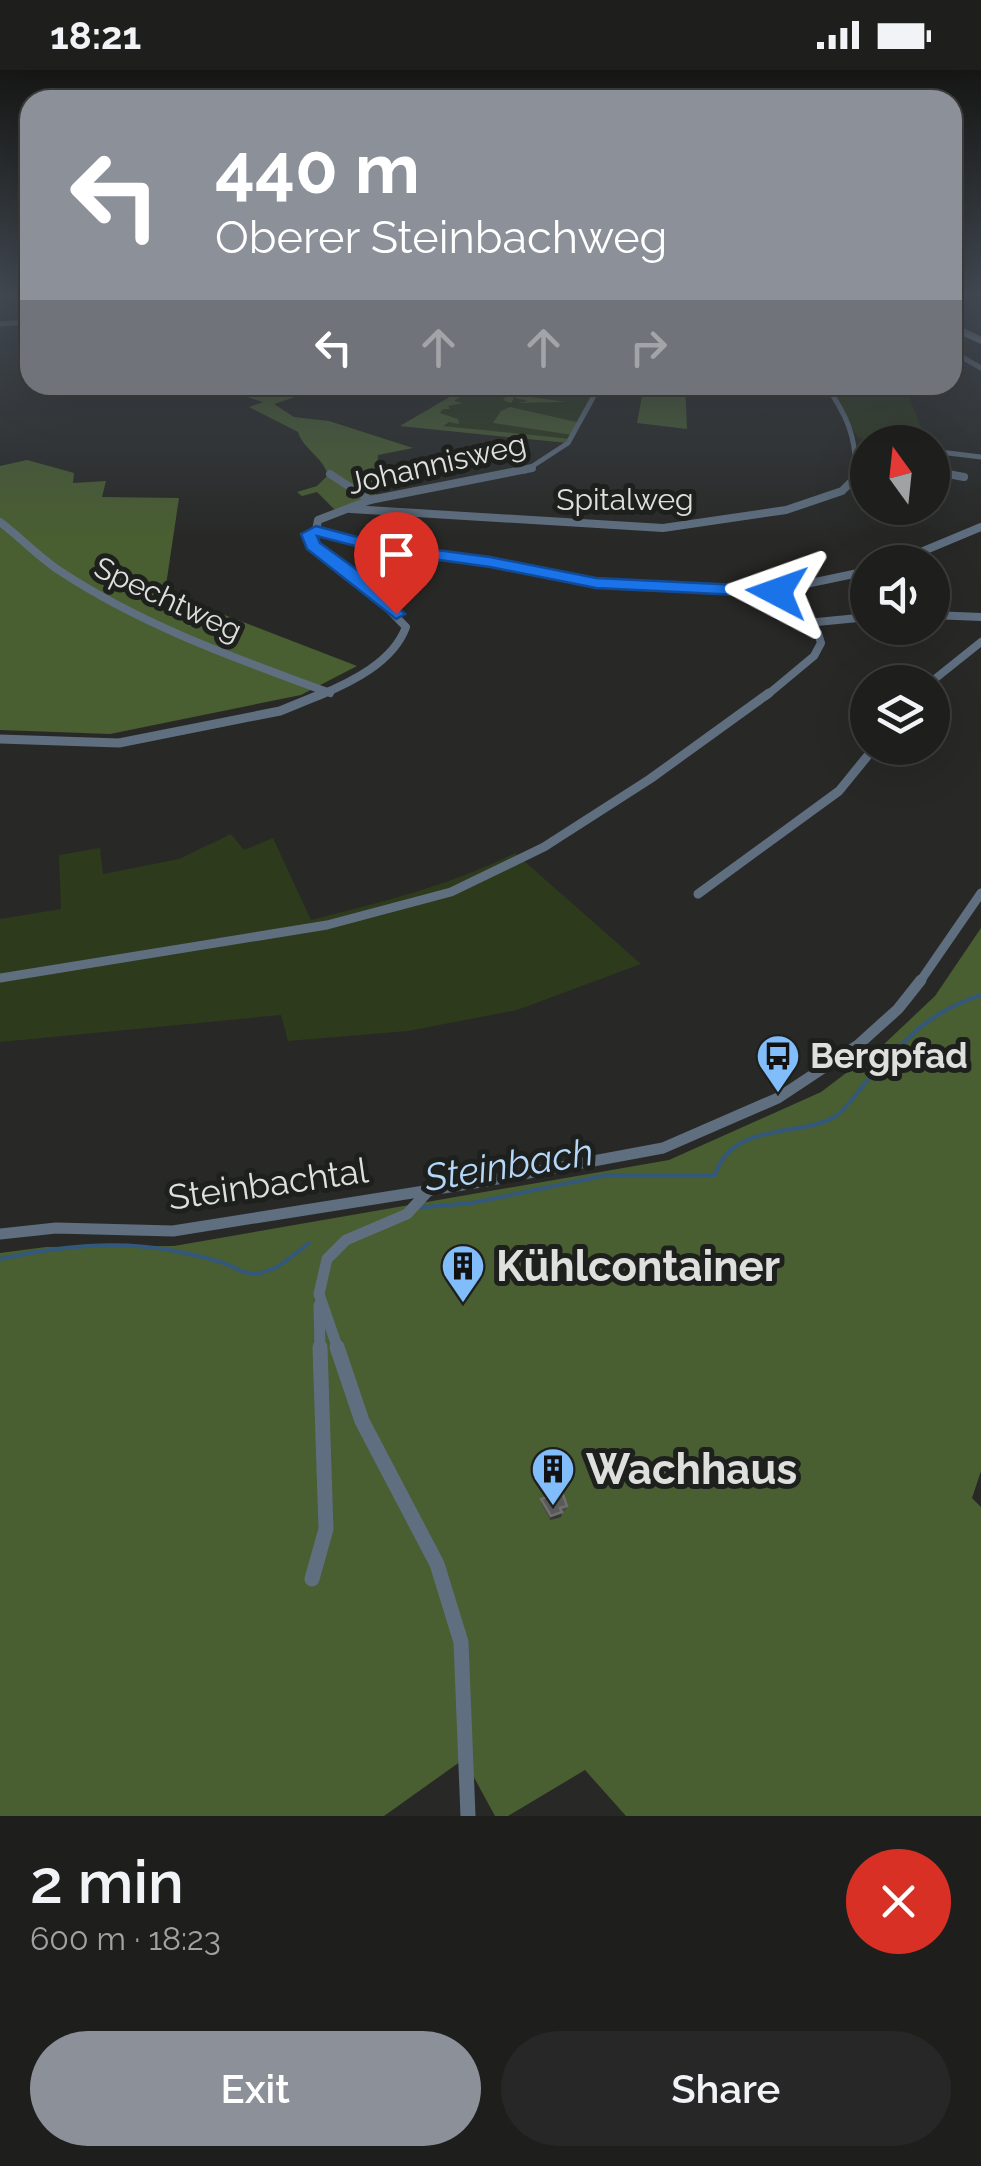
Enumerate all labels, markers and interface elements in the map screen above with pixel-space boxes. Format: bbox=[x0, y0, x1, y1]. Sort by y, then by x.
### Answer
text: 18:21 bbox=[50, 13, 141, 58]
text: 440 m bbox=[215, 127, 420, 209]
icon: left bbox=[50, 130, 180, 260]
text: Oberer Steinbachweg bbox=[215, 211, 667, 264]
icon: left bbox=[306, 320, 361, 375]
icon: ahead bbox=[411, 320, 466, 375]
icon: ahead bbox=[516, 320, 571, 375]
icon: right bbox=[621, 320, 676, 375]
north arrow bbox=[850, 425, 950, 525]
map controls bbox=[850, 425, 950, 765]
street label: Johannisweg bbox=[344, 426, 529, 501]
street label: Spitalweg bbox=[556, 482, 694, 517]
pin bbox=[354, 512, 439, 615]
icon: arrive bbox=[369, 527, 424, 582]
position arrow bbox=[725, 540, 829, 644]
button: sound bbox=[850, 545, 950, 645]
street label: Spechtweg bbox=[89, 549, 247, 648]
button: layers bbox=[850, 665, 950, 765]
bus stop icon: Bergpfad bbox=[755, 1033, 801, 1094]
place label: Bergpfad bbox=[810, 1035, 968, 1076]
water label: Steinbach bbox=[420, 1129, 596, 1200]
street label: Steinbachtal bbox=[165, 1149, 371, 1218]
place label: Kühlcontainer bbox=[496, 1242, 780, 1291]
building icon: Kühlcontainer bbox=[440, 1243, 486, 1304]
place label: Wachhaus bbox=[586, 1445, 797, 1494]
building icon: Wachhaus bbox=[530, 1446, 576, 1507]
text: 2 min bbox=[30, 1847, 184, 1917]
button: close bbox=[846, 1849, 951, 1954]
text: 600 m · 18:23 bbox=[30, 1920, 221, 1957]
button: Exit bbox=[30, 2031, 481, 2146]
button: Share bbox=[501, 2031, 951, 2146]

